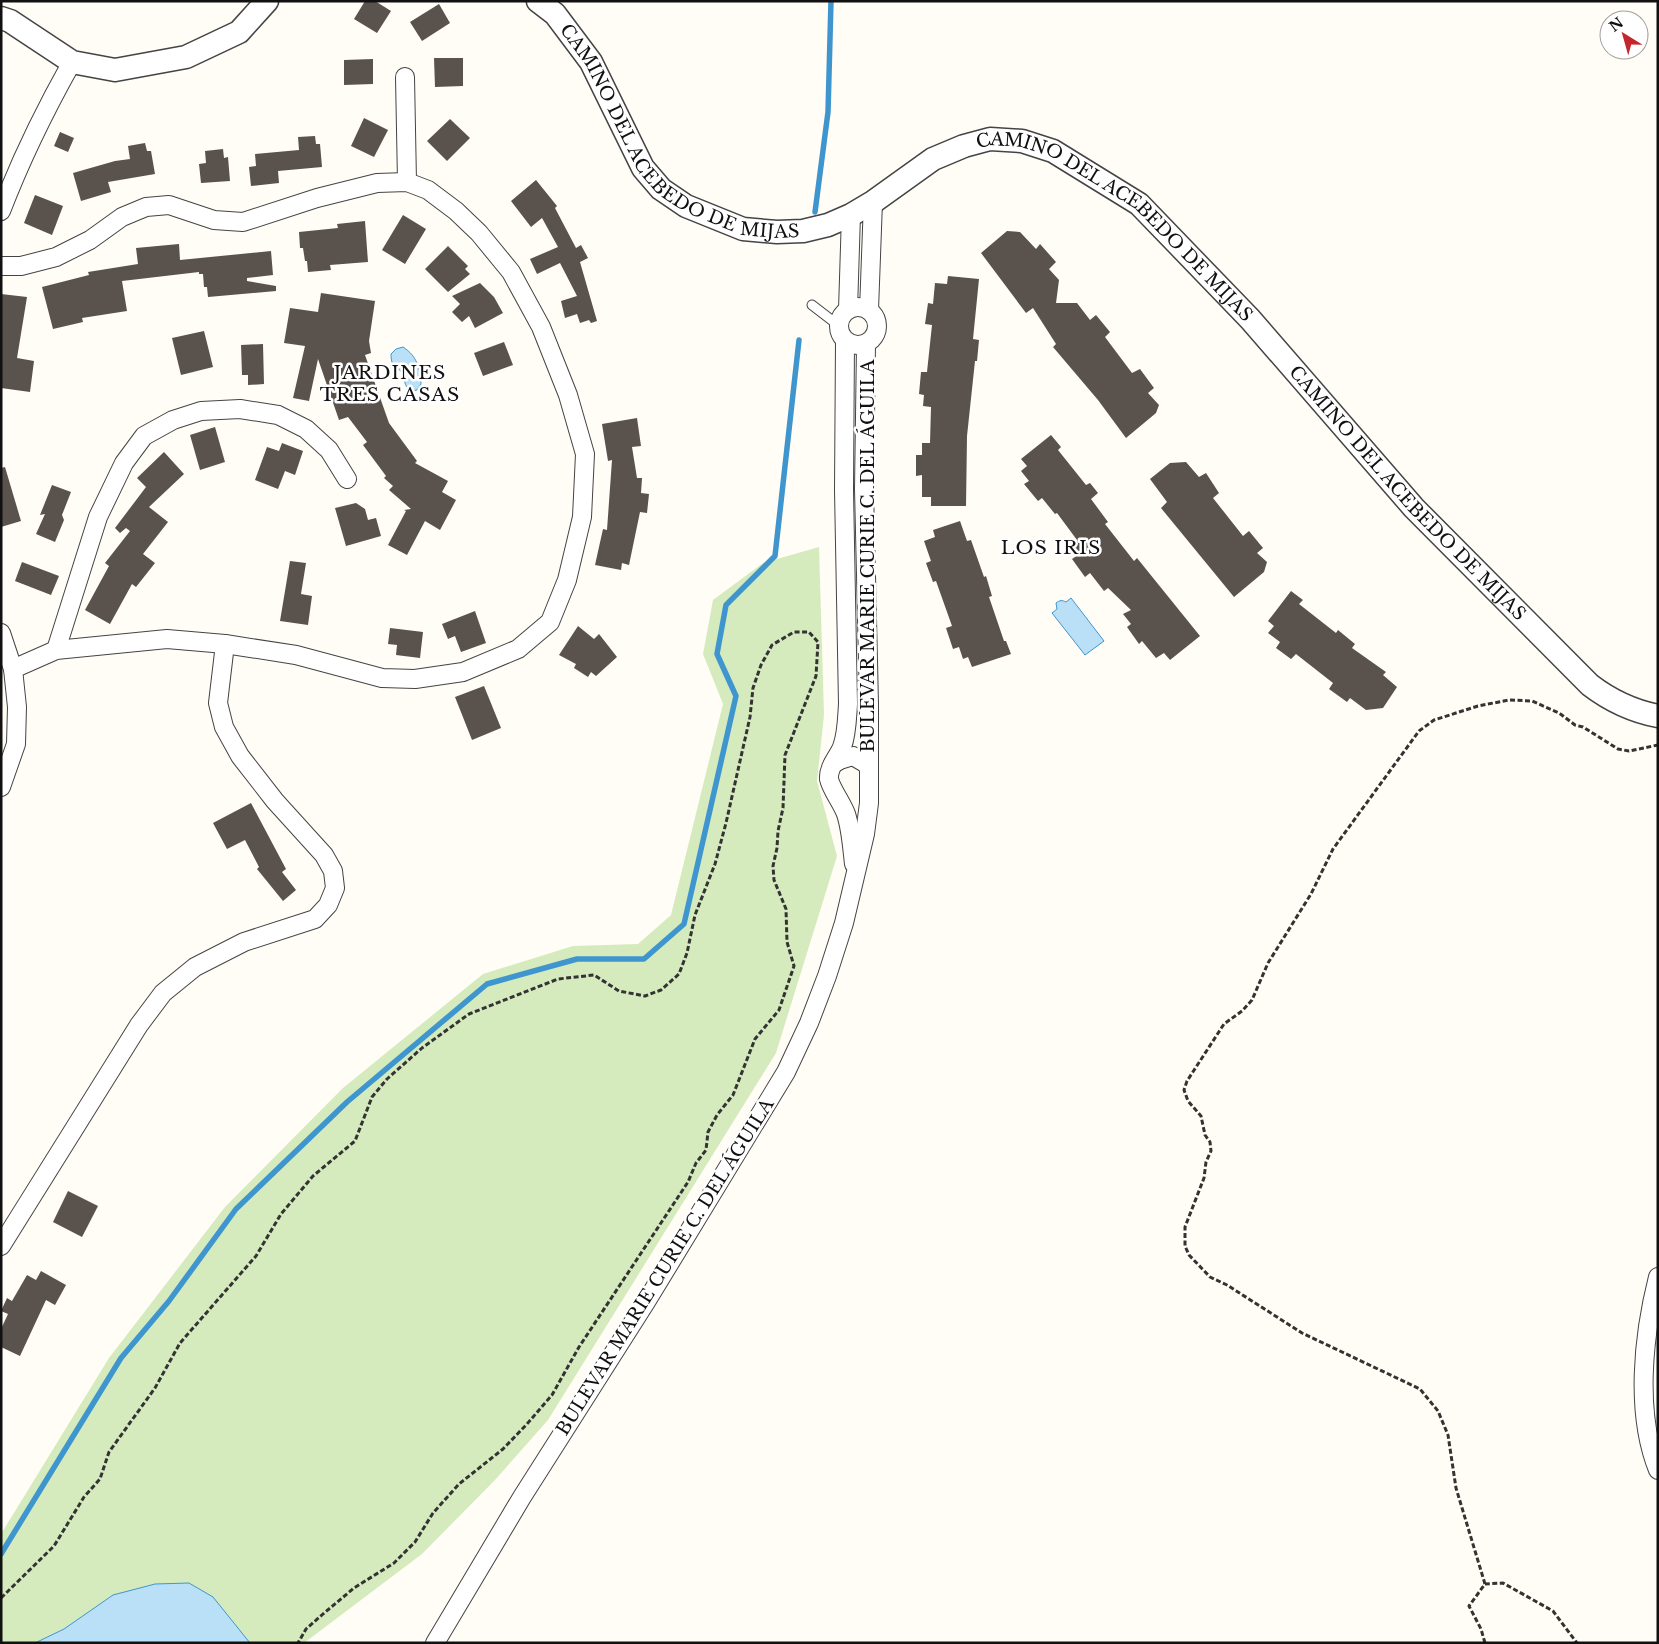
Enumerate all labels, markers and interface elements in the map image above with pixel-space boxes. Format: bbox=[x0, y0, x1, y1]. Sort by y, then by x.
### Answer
north arrow bbox=[1599, 10, 1649, 60]
text: N bbox=[1606, 13, 1627, 36]
street label: CAMINO DEL ACEBEDO DE MIJAS bbox=[555, 20, 800, 243]
street label: CAMINO DEL ACEBEDO DE MIJAS bbox=[973, 128, 1257, 326]
street label: BULEVAR MARIE CURIE C. DEL ÁGUILA bbox=[856, 358, 879, 753]
district label: JARDINES TRES CASAS bbox=[320, 361, 460, 406]
street label: CAMINO DEL ACEBEDO DE MIJAS bbox=[1285, 361, 1530, 625]
district label: LOS IRIS bbox=[1001, 536, 1101, 559]
street label: BULEVAR MARIE CURIE C. DEL ÁGUILA bbox=[551, 1093, 779, 1440]

